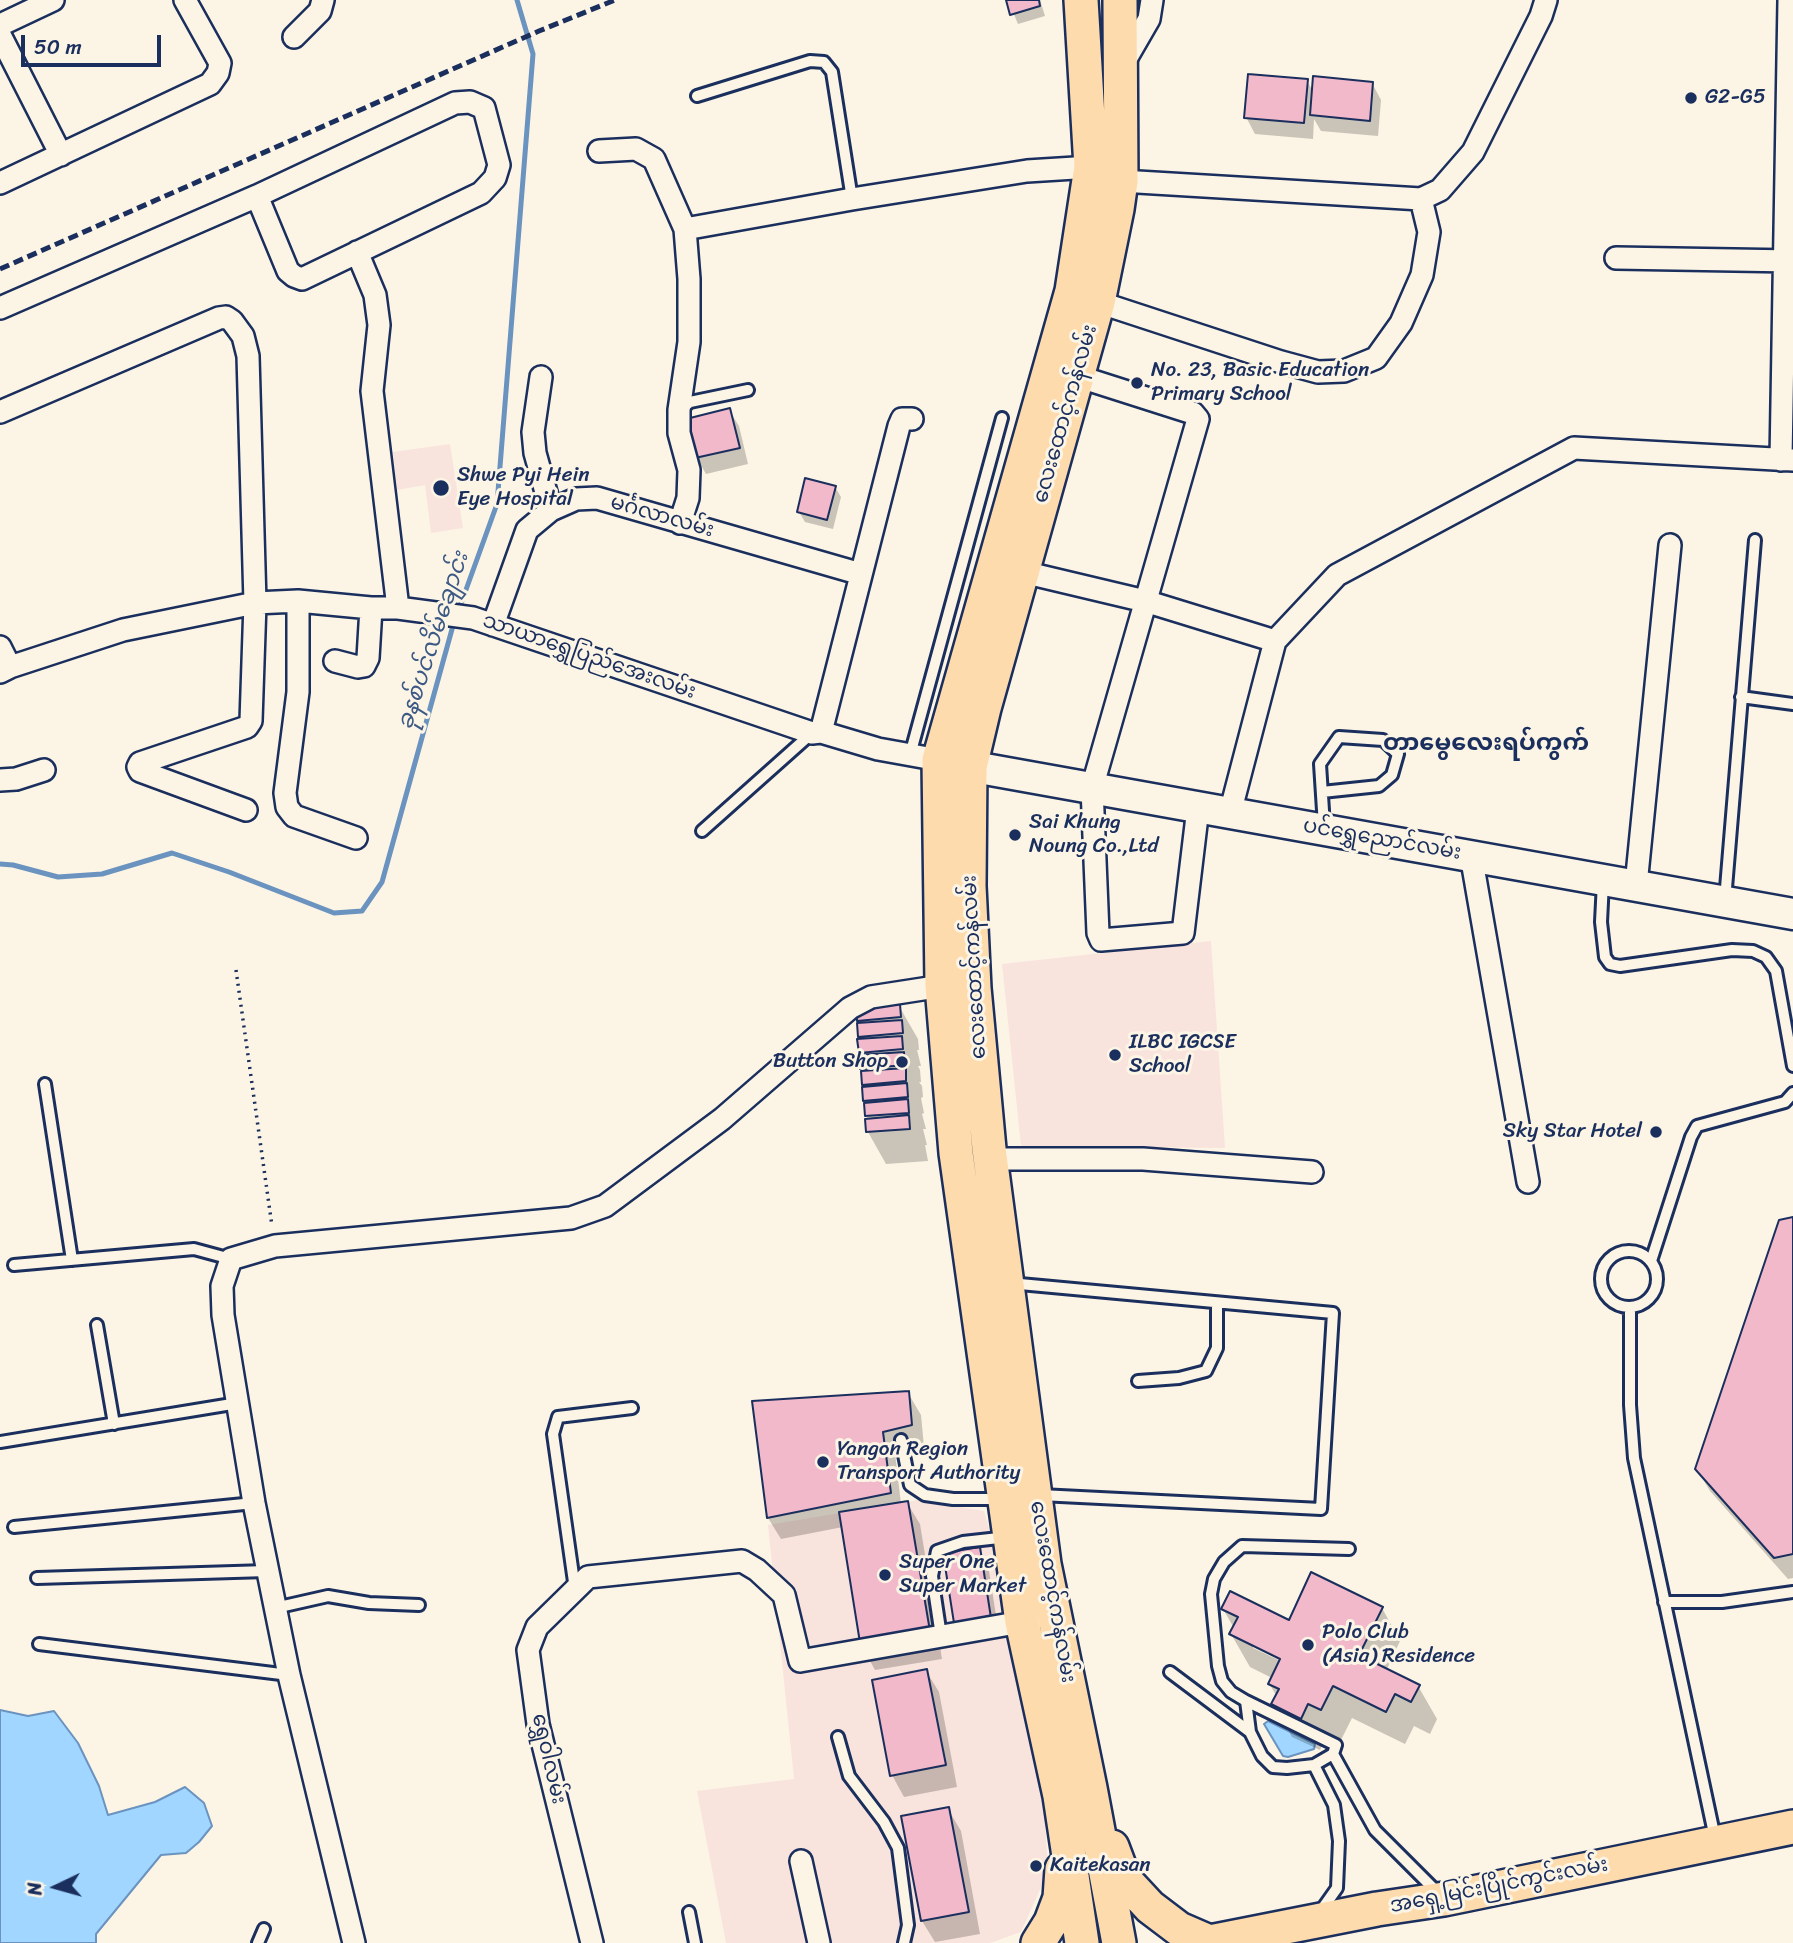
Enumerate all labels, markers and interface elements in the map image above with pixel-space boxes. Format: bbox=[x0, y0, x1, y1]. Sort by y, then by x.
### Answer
scale bar bbox=[24, 21, 164, 65]
text: 50 m bbox=[34, 28, 82, 66]
place label: G2-G5 bbox=[1705, 85, 1766, 111]
marker: G2-G5 bbox=[1683, 90, 1699, 106]
street label: လေးထောင့်ကန်လမ်း bbox=[1028, 322, 1104, 506]
place label: No. 23, Basic Education Primary School bbox=[1151, 358, 1369, 408]
marker: No. 23, Basic Education Primary School bbox=[1129, 375, 1145, 391]
place label: Shwe Pyi Hein Eye Hospital bbox=[457, 463, 590, 513]
marker: Shwe Pyi Hein Eye Hospital bbox=[431, 478, 451, 498]
street label: မင်္ဂလာလမ်း bbox=[607, 490, 717, 544]
water label: ခုနစ်ပင်လိမ်ချောင်း bbox=[392, 549, 476, 733]
street label: သာယာရွှေပြည်အေးလမ်း bbox=[479, 609, 699, 705]
district label: တာမွေလေးရပ်ကွက် bbox=[1383, 730, 1589, 758]
place label: Sai Khung Noung Co.,Ltd bbox=[1029, 810, 1159, 860]
street label: ပင်ရွှေညောင်လမ်း bbox=[1301, 814, 1463, 866]
marker: Sai Khung Noung Co.,Ltd bbox=[1007, 827, 1023, 843]
street label: လေးထောင့်ကန်လမ်း bbox=[958, 874, 992, 1060]
place label: ILBC IGCSE School bbox=[1129, 1030, 1236, 1080]
marker: ILBC IGCSE School bbox=[1107, 1047, 1123, 1063]
place label: Button Shop bbox=[773, 1049, 888, 1075]
marker: Button Shop bbox=[894, 1054, 910, 1070]
place label: Sky Star Hotel bbox=[1503, 1119, 1642, 1145]
marker: Sky Star Hotel bbox=[1648, 1124, 1664, 1140]
place label: Yangon Region Transport Authority bbox=[837, 1437, 1021, 1487]
marker: Yangon Region Transport Authority bbox=[815, 1454, 831, 1470]
street label: လေးထောင့်ကန်လမ်း bbox=[1024, 1499, 1080, 1685]
place label: Super One Super Market bbox=[899, 1550, 1026, 1600]
marker: Super One Super Market bbox=[877, 1567, 893, 1583]
place label: Polo Club (Asia) Residence bbox=[1322, 1620, 1475, 1670]
marker: Polo Club (Asia) Residence bbox=[1300, 1637, 1316, 1653]
street label: ရွှေဝါလမ်း bbox=[525, 1711, 571, 1807]
north arrow bbox=[21, 1852, 91, 1922]
street label: အရှေ့မြင်းပြိုင်ကွင်းလမ်း bbox=[1388, 1852, 1610, 1920]
place label: Kaitekasan bbox=[1050, 1853, 1151, 1879]
marker: Kaitekasan bbox=[1028, 1858, 1044, 1874]
text: N bbox=[18, 1881, 52, 1897]

